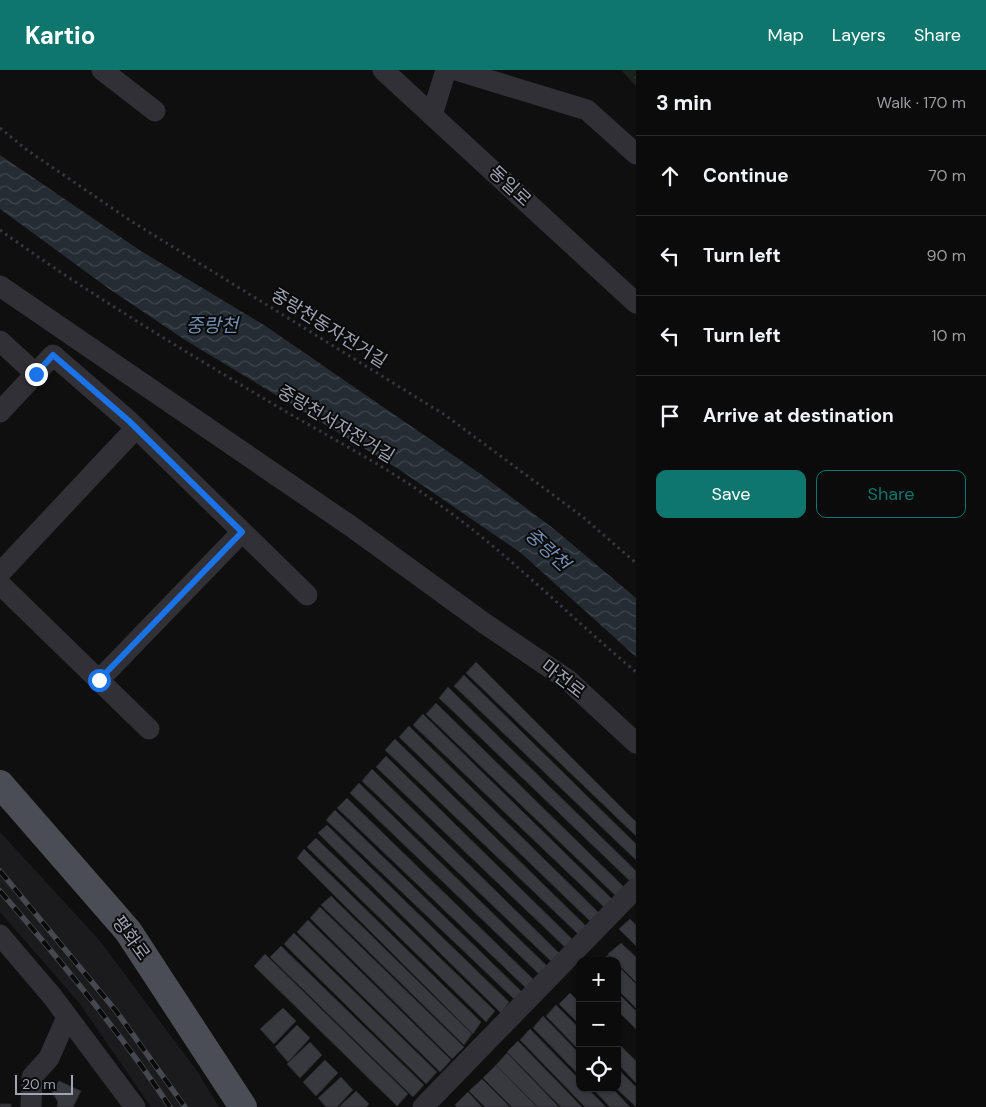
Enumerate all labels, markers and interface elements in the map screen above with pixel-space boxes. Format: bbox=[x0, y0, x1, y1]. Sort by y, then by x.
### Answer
text: Kartio bbox=[25, 20, 95, 51]
text: Map bbox=[768, 23, 804, 47]
text: Layers bbox=[832, 23, 886, 47]
text: Share bbox=[914, 23, 961, 47]
text: 3 min bbox=[656, 89, 712, 117]
text: Walk · 170 m bbox=[877, 92, 966, 113]
street label: 동일로 bbox=[484, 160, 536, 212]
icon: ahead bbox=[656, 162, 684, 190]
text: Continue bbox=[703, 163, 789, 188]
text: 70 m bbox=[928, 165, 966, 186]
icon: left bbox=[656, 242, 684, 270]
text: Turn left bbox=[703, 243, 781, 268]
text: 90 m bbox=[926, 245, 966, 266]
street label: 중랑천동자전거길 bbox=[266, 283, 392, 373]
water label: 중랑천 bbox=[186, 313, 240, 338]
icon: left bbox=[656, 322, 684, 350]
text: Turn left bbox=[703, 323, 781, 348]
text: 10 m bbox=[932, 325, 966, 346]
route end bbox=[25, 363, 48, 386]
street label: 중랑천서자전거길 bbox=[273, 380, 399, 468]
icon: arrive bbox=[656, 402, 684, 430]
text: Arrive at destination bbox=[703, 403, 894, 428]
button: Save bbox=[656, 470, 806, 518]
button: Share bbox=[816, 470, 966, 518]
water label: 중랑천 bbox=[520, 522, 576, 577]
street label: 마전로 bbox=[536, 654, 590, 704]
route start bbox=[88, 669, 111, 692]
street label: 평화로 bbox=[107, 911, 155, 965]
map controls bbox=[576, 957, 621, 1092]
button: + bbox=[576, 957, 621, 1002]
button: − bbox=[576, 1002, 621, 1047]
button: locate bbox=[576, 1047, 621, 1092]
scale bar bbox=[15, 1072, 72, 1095]
text: 20 m bbox=[22, 1075, 56, 1093]

